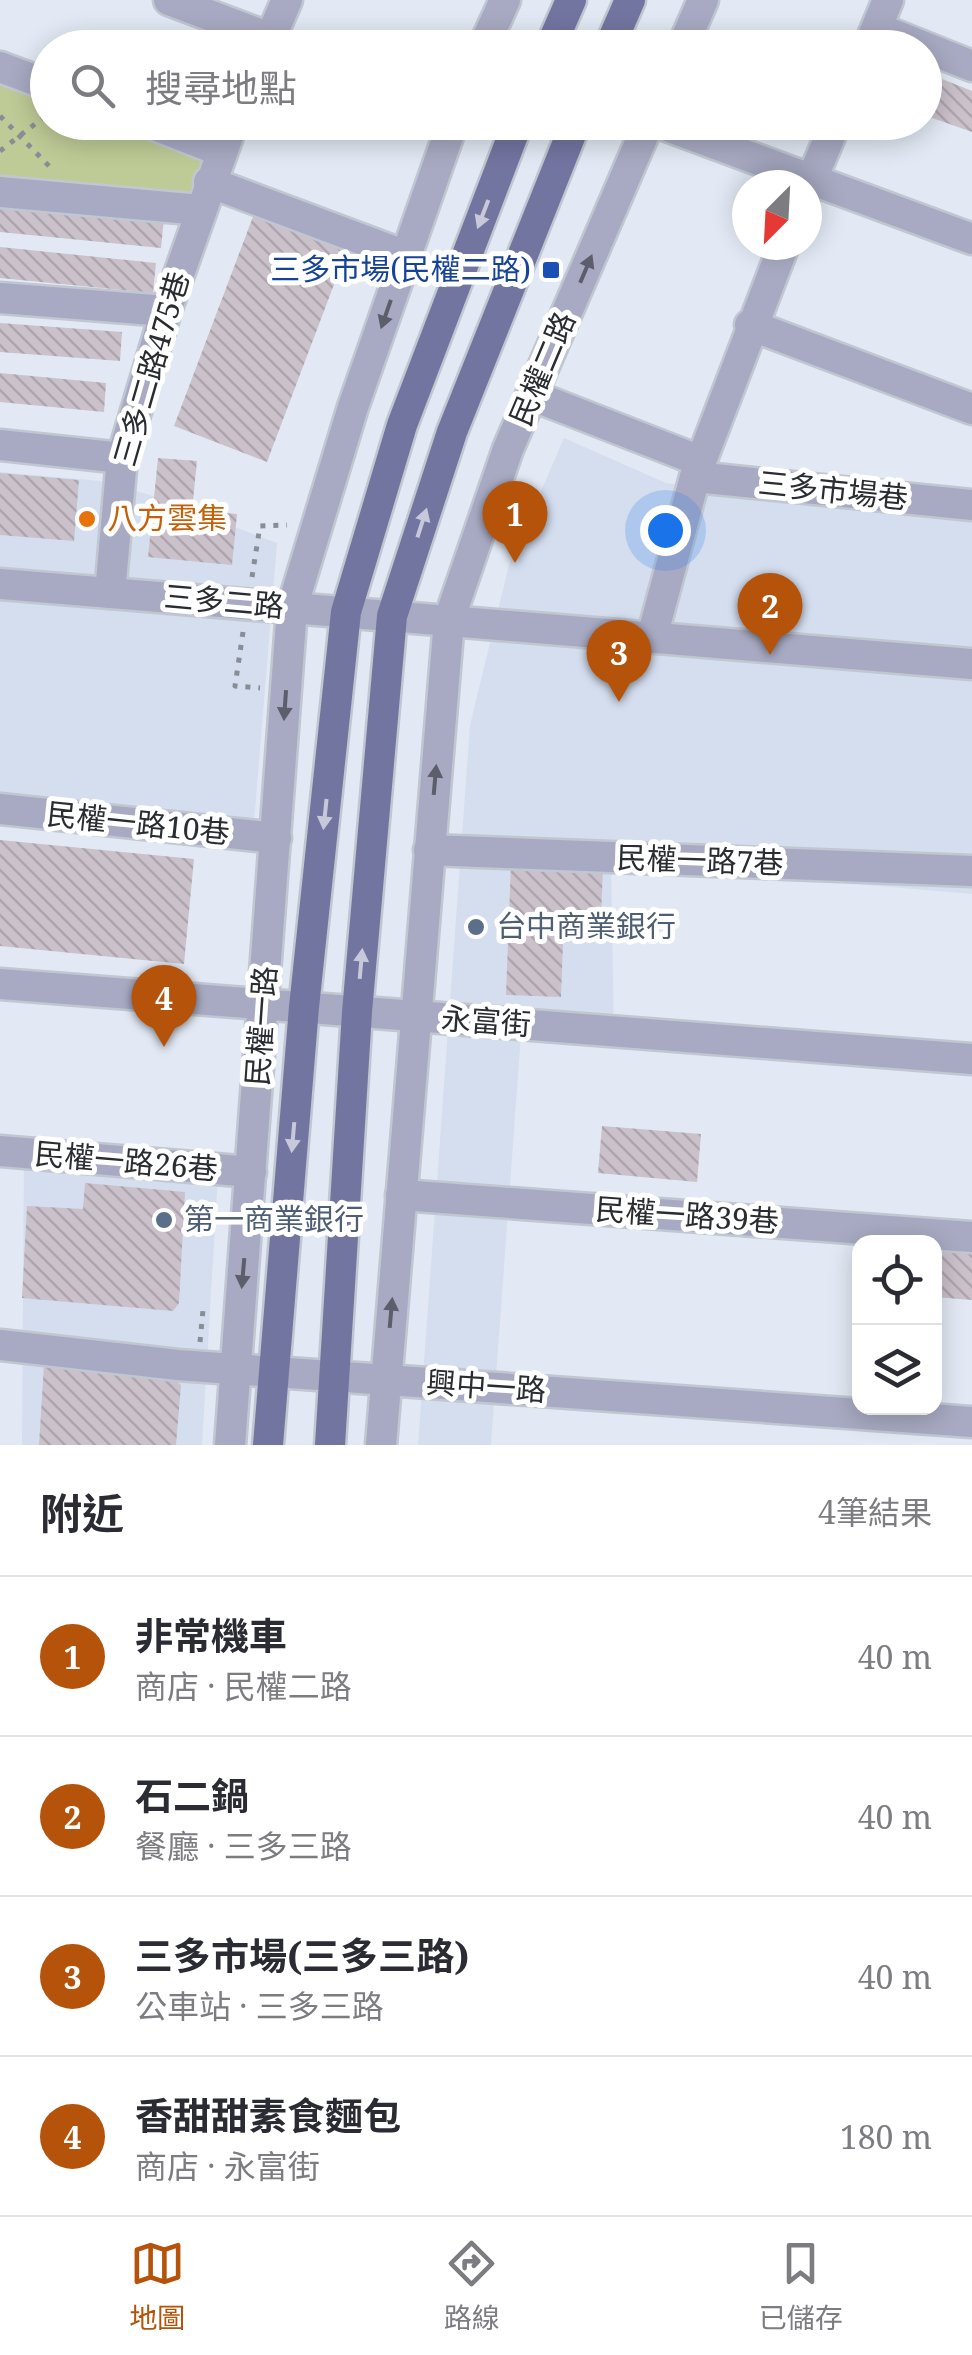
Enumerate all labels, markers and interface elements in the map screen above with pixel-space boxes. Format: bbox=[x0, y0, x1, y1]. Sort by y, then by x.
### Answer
search box bbox=[30, 30, 942, 140]
icon: search bbox=[65, 58, 120, 113]
text: 搜尋地點 bbox=[145, 61, 297, 113]
north arrow bbox=[732, 170, 822, 260]
one-way arrow bbox=[475, 199, 491, 229]
place label: 三多市場(民權二路) bbox=[270, 248, 531, 289]
one-way arrow bbox=[578, 254, 594, 284]
marker: 三多市場(民權二路) bbox=[540, 259, 562, 281]
street label: 三多二路475巷 bbox=[103, 267, 198, 471]
one-way arrow bbox=[378, 299, 393, 329]
street label: 民權二路 bbox=[499, 305, 584, 432]
street label: 三多市場巷 bbox=[756, 461, 910, 518]
pin: 1 bbox=[482, 480, 548, 563]
place label: 八方雲集 bbox=[107, 497, 227, 538]
your location bbox=[640, 505, 691, 556]
marker: 八方雲集 bbox=[76, 508, 98, 530]
one-way arrow bbox=[416, 508, 431, 538]
pin: 2 bbox=[738, 572, 802, 655]
street label: 三多二路 bbox=[163, 575, 286, 626]
pin: 3 bbox=[586, 620, 652, 702]
one-way arrow bbox=[277, 690, 293, 722]
one-way arrow bbox=[427, 763, 443, 795]
street label: 民權一路10巷 bbox=[45, 793, 232, 852]
one-way arrow bbox=[317, 798, 333, 830]
street label: 民權一路7巷 bbox=[616, 836, 784, 883]
place label: 台中商業銀行 bbox=[496, 905, 676, 946]
marker: 台中商業銀行 bbox=[465, 916, 487, 938]
one-way arrow bbox=[354, 947, 370, 979]
pin: 4 bbox=[132, 964, 196, 1047]
street label: 民權一路 bbox=[236, 965, 285, 1087]
street label: 永富街 bbox=[440, 997, 532, 1044]
one-way arrow bbox=[285, 1121, 301, 1153]
street label: 民權一路26巷 bbox=[33, 1132, 219, 1189]
street label: 民權一路39巷 bbox=[594, 1188, 780, 1241]
place label: 第一商業銀行 bbox=[184, 1198, 364, 1239]
marker: 第一商業銀行 bbox=[153, 1209, 175, 1231]
map controls bbox=[852, 1235, 942, 1415]
button: locate bbox=[852, 1235, 942, 1325]
one-way arrow bbox=[234, 1258, 250, 1290]
one-way arrow bbox=[383, 1296, 399, 1328]
button: layers bbox=[852, 1325, 942, 1415]
street label: 興中一路 bbox=[425, 1361, 547, 1410]
text: 附近 bbox=[40, 1484, 124, 1541]
text: 4筆結果 bbox=[818, 1490, 932, 1533]
text: 非常機車 bbox=[135, 1609, 287, 1661]
text: 1 bbox=[63, 1635, 82, 1678]
text: 40 m bbox=[858, 1635, 932, 1678]
text: 商店 · 民權二路 bbox=[135, 1664, 352, 1707]
text: 石二鍋 bbox=[135, 1769, 249, 1821]
text: 2 bbox=[63, 1795, 82, 1838]
text: 40 m bbox=[858, 1795, 932, 1838]
text: 餐廳 · 三多三路 bbox=[135, 1824, 352, 1867]
text: 三多市場(三多三路) bbox=[135, 1929, 469, 1981]
text: 3 bbox=[63, 1955, 82, 1998]
text: 40 m bbox=[858, 1955, 932, 1998]
text: 公車站 · 三多三路 bbox=[135, 1984, 384, 2027]
text: 香甜甜素食麵包 bbox=[135, 2089, 401, 2141]
text: 4 bbox=[63, 2115, 82, 2158]
text: 180 m bbox=[840, 2115, 932, 2158]
text: 商店 · 永富街 bbox=[135, 2144, 320, 2187]
tab: 地圖 bbox=[129, 2236, 185, 2336]
tab: 路線 bbox=[444, 2236, 500, 2336]
tab: 已儲存 bbox=[759, 2236, 843, 2336]

